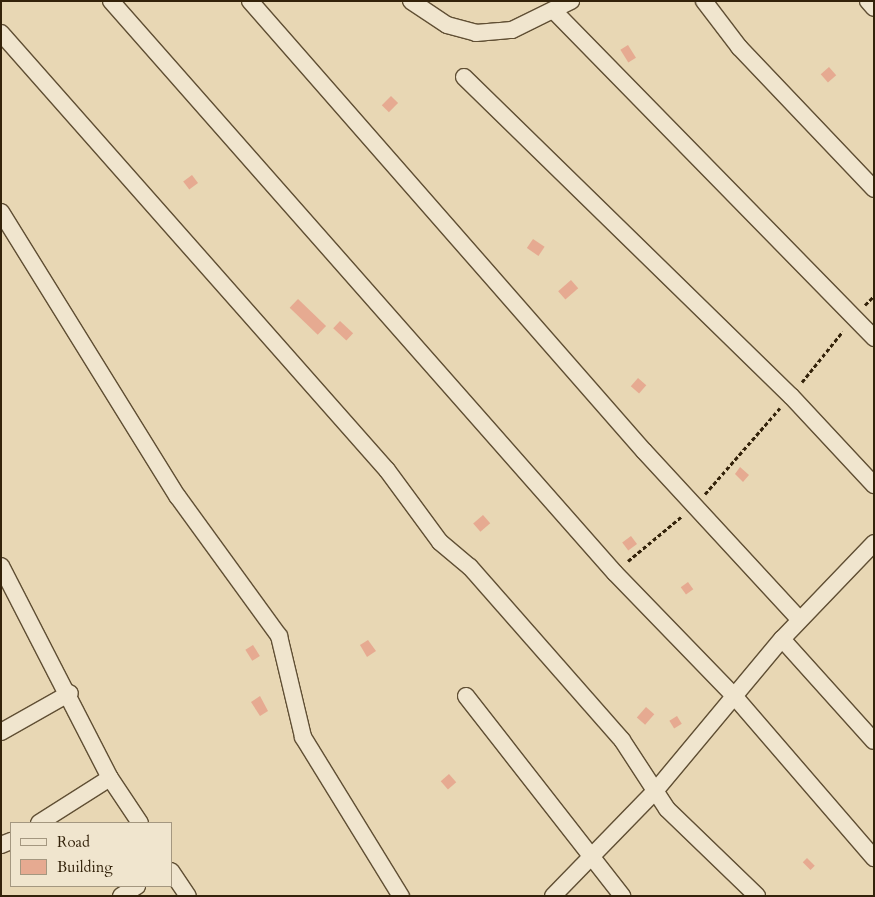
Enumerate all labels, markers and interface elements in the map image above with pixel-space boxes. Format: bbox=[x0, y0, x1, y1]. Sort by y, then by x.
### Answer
legend bbox=[10, 822, 172, 887]
text: Road bbox=[57, 832, 90, 852]
text: Building bbox=[57, 857, 113, 877]

